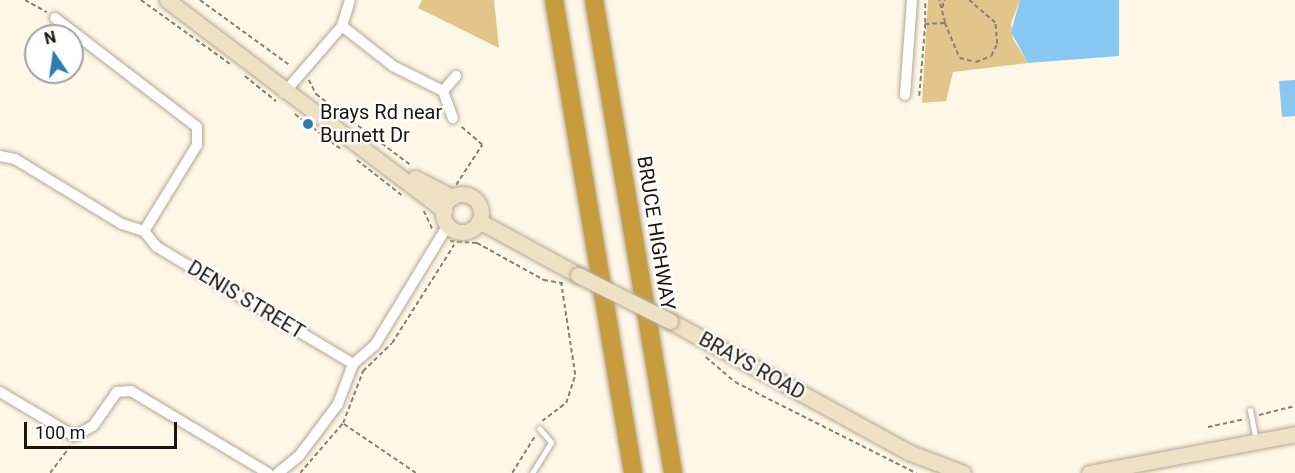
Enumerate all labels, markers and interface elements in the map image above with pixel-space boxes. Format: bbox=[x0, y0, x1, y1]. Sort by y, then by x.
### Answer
north arrow bbox=[24, 24, 84, 84]
text: N bbox=[43, 27, 58, 48]
place label: Brays Rd near Burnett Dr bbox=[320, 100, 442, 147]
marker: Brays Rd near Burnett Dr bbox=[301, 117, 315, 131]
street label: BRUCE HIGHWAY bbox=[632, 154, 680, 312]
street label: DENIS STREET bbox=[183, 256, 309, 344]
street label: BRAYS ROAD bbox=[695, 327, 809, 405]
scale bar bbox=[27, 410, 180, 448]
text: 100 m bbox=[35, 422, 86, 443]

